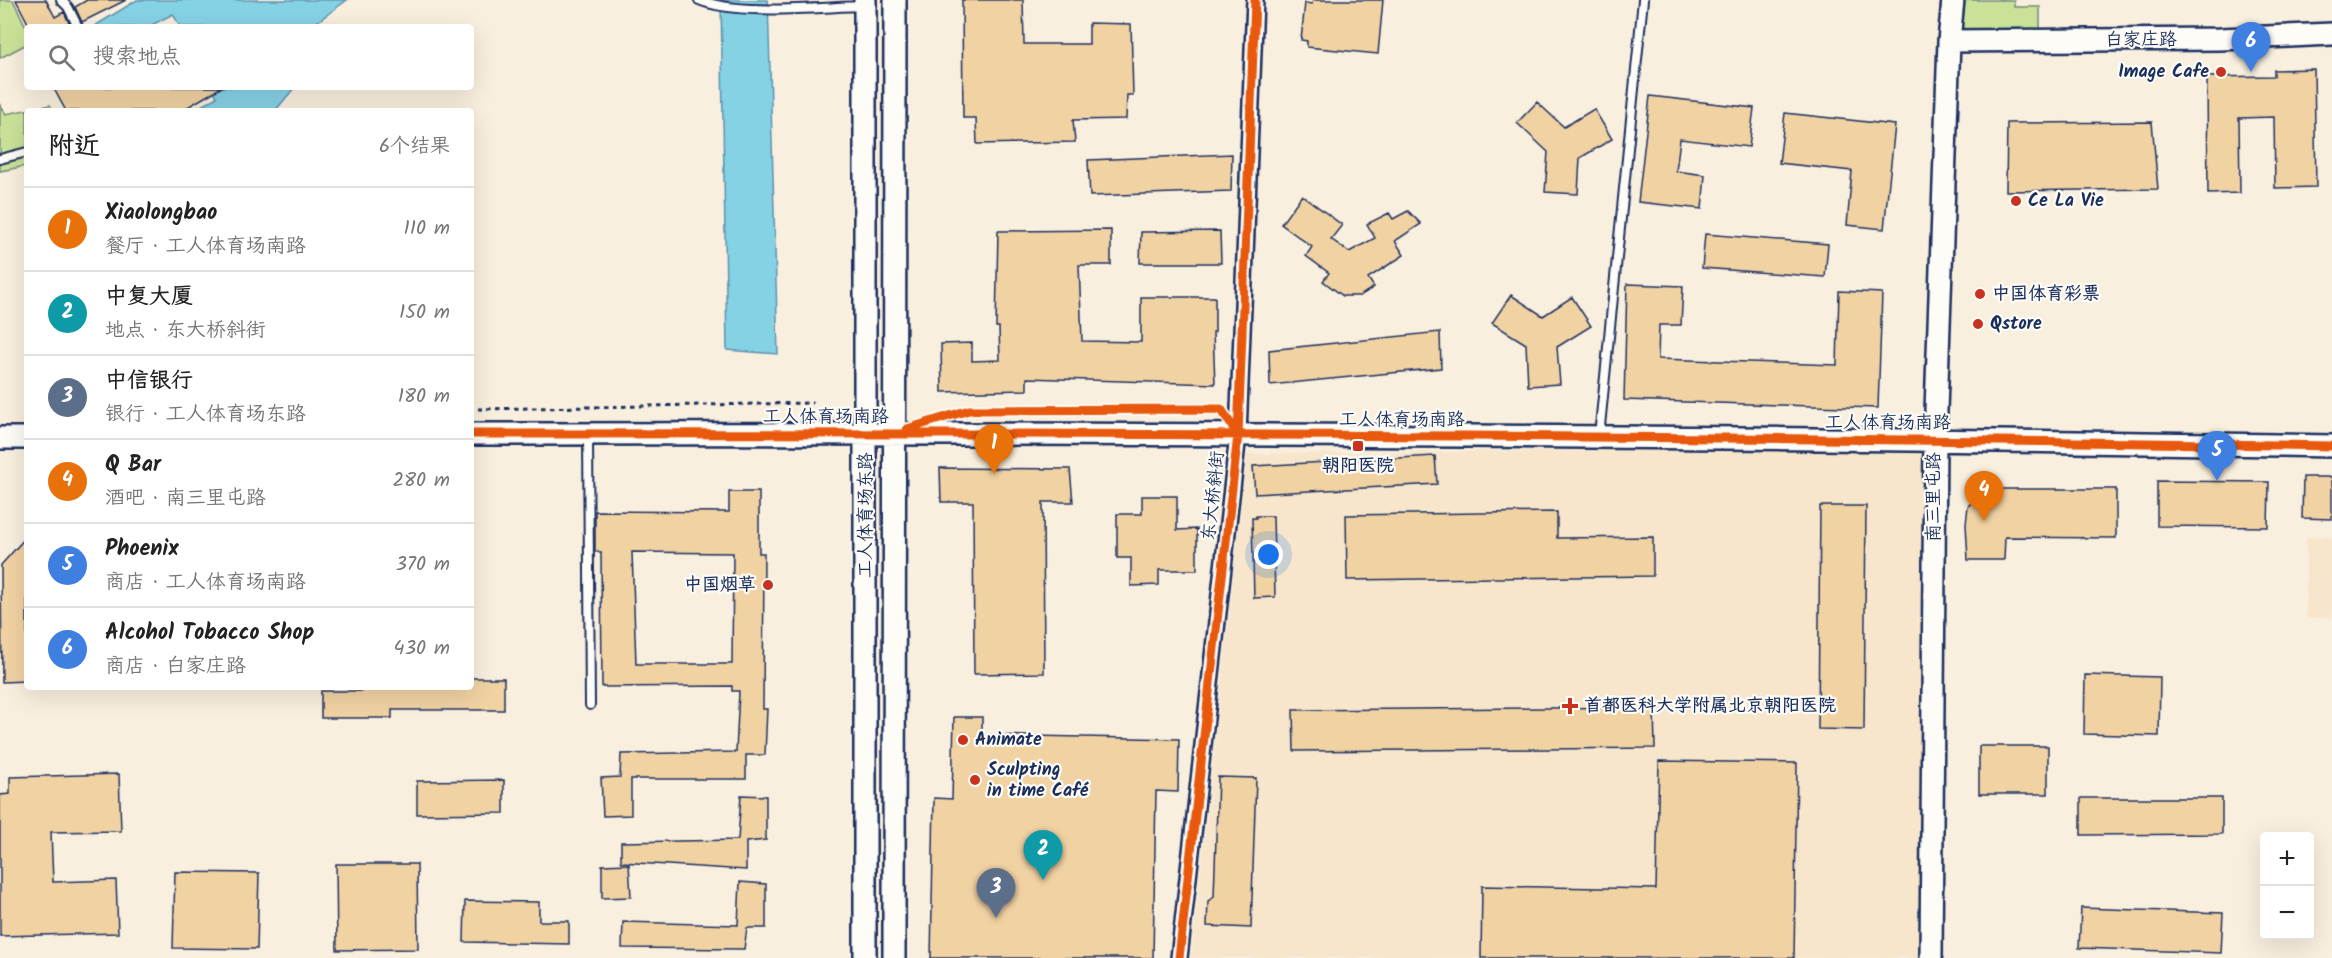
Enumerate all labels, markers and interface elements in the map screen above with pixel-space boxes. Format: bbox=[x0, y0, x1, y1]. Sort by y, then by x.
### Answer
pin: 6 bbox=[2232, 22, 2270, 72]
search box bbox=[24, 24, 474, 90]
street label: 白家庄路 bbox=[2105, 26, 2177, 55]
text: 搜索地点 bbox=[93, 40, 181, 75]
icon: search bbox=[45, 41, 78, 74]
place label: Image Cafe bbox=[2118, 58, 2209, 87]
marker: Image Cafe bbox=[2214, 65, 2228, 79]
text: 附近 bbox=[48, 126, 100, 168]
text: 6个结果 bbox=[379, 131, 450, 163]
place label: Ce La Vie bbox=[2028, 187, 2104, 216]
marker: Ce La Vie bbox=[2009, 194, 2023, 208]
text: Xiaolongbao bbox=[105, 196, 217, 231]
text: 1 bbox=[64, 213, 71, 245]
text: 110 m bbox=[404, 213, 450, 245]
text: 餐厅 · 工人体育场南路 bbox=[105, 231, 306, 263]
text: 中复大厦 bbox=[105, 280, 193, 315]
place label: 中国体育彩票 bbox=[1992, 280, 2100, 309]
marker: 中国体育彩票 bbox=[1973, 287, 1987, 301]
text: 2 bbox=[62, 297, 73, 329]
text: 150 m bbox=[399, 297, 450, 329]
place label: Qstore bbox=[1990, 310, 2042, 339]
text: 地点 · 东大桥斜街 bbox=[105, 315, 266, 347]
marker: Qstore bbox=[1971, 317, 1985, 331]
text: 中信银行 bbox=[105, 364, 193, 399]
text: 3 bbox=[62, 381, 73, 413]
text: 180 m bbox=[398, 381, 450, 413]
text: 银行 · 工人体育场东路 bbox=[105, 399, 306, 431]
street label: 工人体育场南路 bbox=[763, 403, 889, 432]
street label: 工人体育场南路 bbox=[1339, 406, 1465, 435]
street label: 工人体育场南路 bbox=[1825, 409, 1951, 438]
pin: 1 bbox=[974, 424, 1014, 474]
pin: 5 bbox=[2198, 432, 2236, 481]
marker: 朝阳医院 bbox=[1351, 439, 1365, 453]
text: Q Bar bbox=[105, 448, 161, 483]
street label: 东大桥斜街 bbox=[1195, 450, 1233, 542]
street label: 工人体育场东路 bbox=[852, 452, 881, 578]
place label: 朝阳医院 bbox=[1322, 452, 1394, 481]
street label: 南三里屯路 bbox=[1920, 452, 1949, 542]
text: 4 bbox=[62, 465, 73, 497]
text: 280 m bbox=[392, 465, 450, 497]
pin: 4 bbox=[1964, 472, 2004, 521]
text: 酒吧 · 南三里屯路 bbox=[105, 483, 266, 515]
text: Phoenix bbox=[105, 532, 179, 567]
your location bbox=[1254, 540, 1283, 569]
text: 5 bbox=[62, 549, 73, 581]
text: 370 m bbox=[395, 549, 450, 581]
text: 商店 · 工人体育场南路 bbox=[105, 567, 306, 599]
place label: 中国烟草 bbox=[684, 571, 756, 600]
marker: 中国烟草 bbox=[761, 578, 775, 592]
text: Alcohol Tobacco Shop bbox=[105, 616, 314, 651]
text: 6 bbox=[62, 633, 73, 665]
text: 430 m bbox=[394, 633, 450, 665]
text: 商店 · 白家庄路 bbox=[105, 651, 246, 683]
place label: 首都医科大学附属北京朝阳医院 bbox=[1584, 692, 1836, 721]
marker: 首都医科大学附属北京朝阳医院 bbox=[1561, 697, 1579, 715]
place label: Animate bbox=[975, 726, 1042, 755]
marker: Animate bbox=[956, 733, 970, 747]
place label: Sculpting in time Café bbox=[987, 756, 1089, 806]
marker: Sculpting in time Café bbox=[968, 773, 982, 787]
pin: 2 bbox=[1024, 830, 1062, 880]
map controls bbox=[2260, 832, 2314, 940]
button: + bbox=[2260, 832, 2314, 886]
pin: 3 bbox=[976, 868, 1016, 918]
button: − bbox=[2260, 886, 2314, 940]

